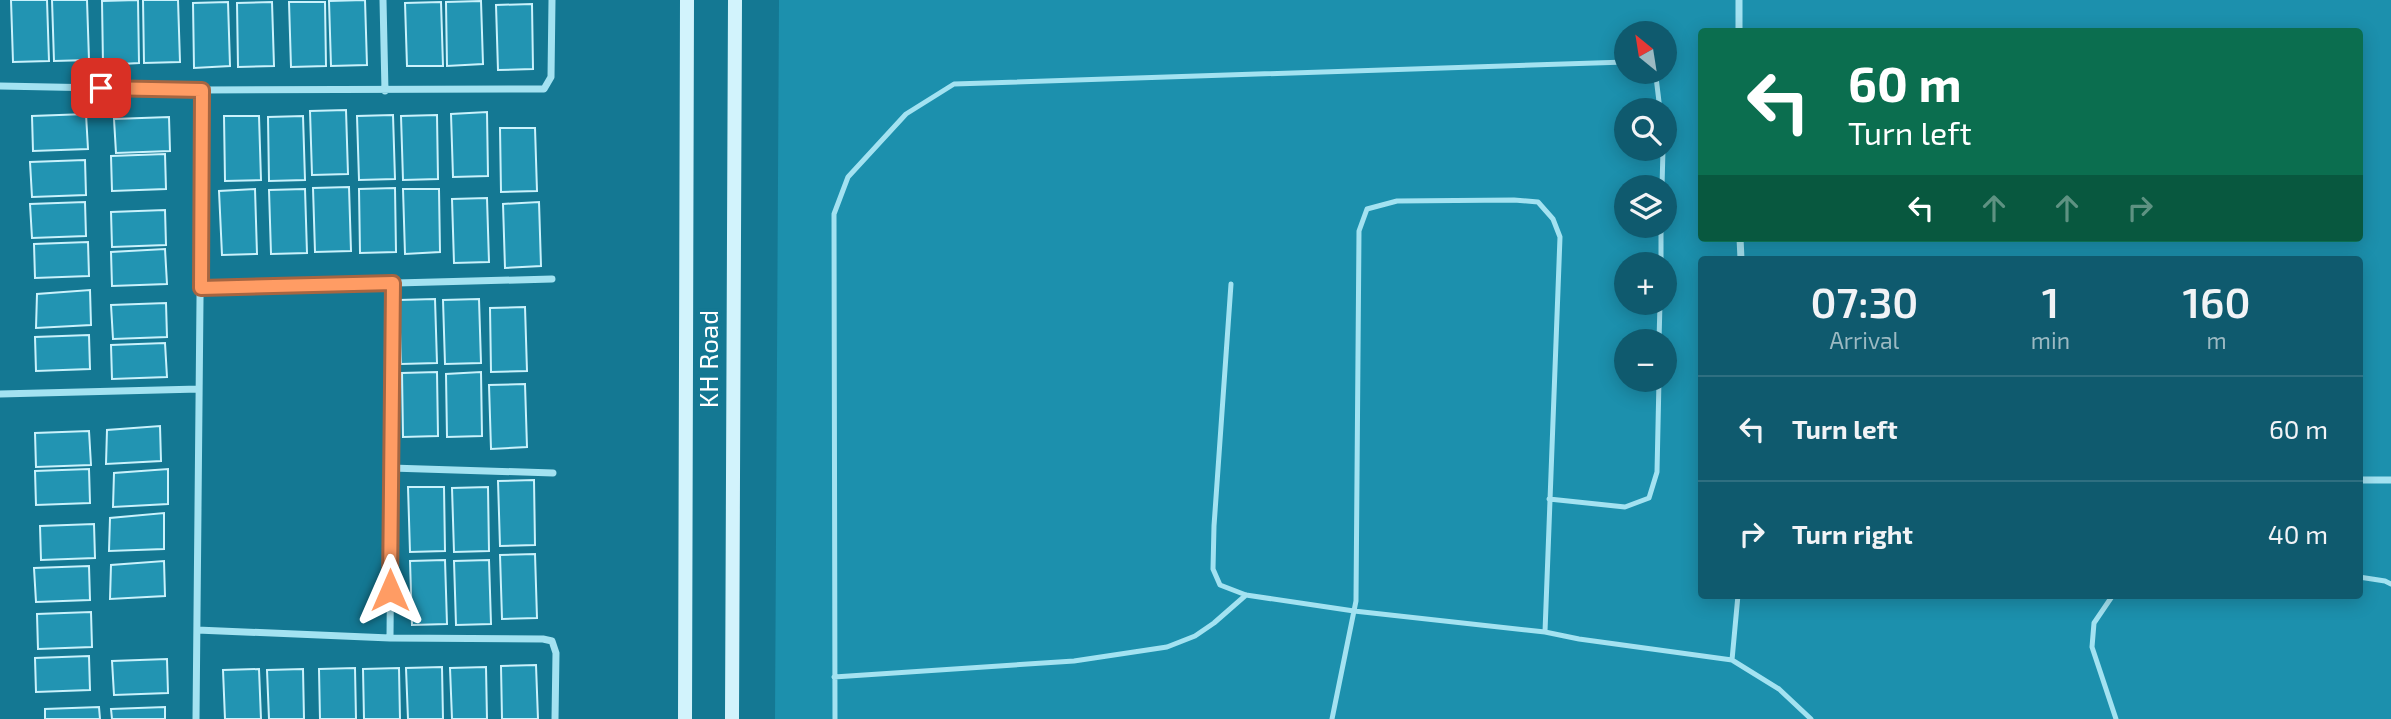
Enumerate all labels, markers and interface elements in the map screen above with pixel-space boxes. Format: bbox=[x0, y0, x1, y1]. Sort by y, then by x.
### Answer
north arrow bbox=[1614, 21, 1676, 84]
map controls bbox=[1614, 21, 1677, 392]
text: 60 m bbox=[1848, 53, 1962, 112]
icon: left bbox=[1733, 56, 1824, 147]
pin bbox=[71, 58, 131, 118]
icon: arrive bbox=[82, 69, 120, 107]
button: search bbox=[1614, 98, 1677, 161]
text: Turn left bbox=[1848, 113, 1972, 151]
button: layers bbox=[1614, 175, 1677, 238]
icon: left bbox=[1902, 189, 1940, 227]
icon: ahead bbox=[1975, 189, 2013, 227]
icon: ahead bbox=[2048, 189, 2086, 227]
icon: right bbox=[2121, 189, 2159, 227]
button: + bbox=[1614, 252, 1677, 315]
text: 07:30 bbox=[1810, 276, 1918, 326]
text: 1 bbox=[2042, 276, 2059, 326]
text: 160 bbox=[2183, 276, 2251, 326]
street label: KH Road bbox=[692, 310, 723, 408]
text: Arrival bbox=[1829, 326, 1899, 354]
text: min bbox=[2031, 326, 2070, 354]
text: m bbox=[2206, 326, 2227, 354]
button: − bbox=[1614, 329, 1677, 392]
icon: left bbox=[1733, 410, 1771, 448]
text: Turn left bbox=[1792, 413, 1898, 444]
text: 60 m bbox=[2269, 413, 2328, 444]
icon: right bbox=[1733, 515, 1771, 553]
text: Turn right bbox=[1792, 518, 1913, 549]
text: 40 m bbox=[2268, 518, 2328, 549]
position arrow bbox=[353, 553, 427, 627]

